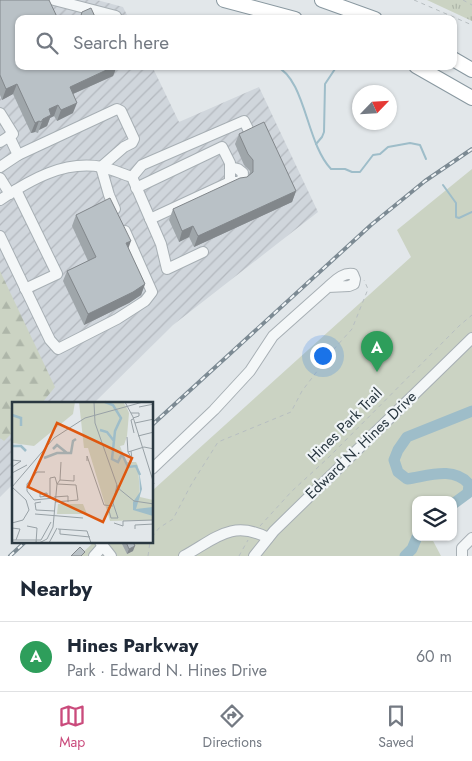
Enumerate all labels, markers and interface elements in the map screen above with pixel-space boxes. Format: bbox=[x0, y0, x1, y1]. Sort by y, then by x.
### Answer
search box bbox=[15, 15, 457, 70]
icon: search bbox=[33, 29, 61, 57]
text: Search here bbox=[73, 29, 169, 56]
north arrow bbox=[352, 85, 397, 130]
pin: A bbox=[361, 331, 393, 372]
your location bbox=[310, 343, 336, 369]
street label: Hines Park Trail bbox=[303, 383, 387, 467]
street label: Edward N. Hines Drive bbox=[300, 386, 422, 504]
inset map bbox=[12, 402, 154, 544]
map controls bbox=[412, 496, 457, 541]
button: layers bbox=[412, 496, 457, 541]
text: Nearby bbox=[20, 574, 92, 604]
text: Hines Parkway bbox=[67, 632, 198, 659]
text: A bbox=[30, 645, 42, 668]
text: 60 m bbox=[416, 645, 452, 668]
text: Park · Edward N. Hines Drive bbox=[67, 659, 267, 682]
tab: Map bbox=[58, 702, 86, 752]
tab: Directions bbox=[203, 702, 262, 752]
tab: Saved bbox=[378, 702, 414, 752]

